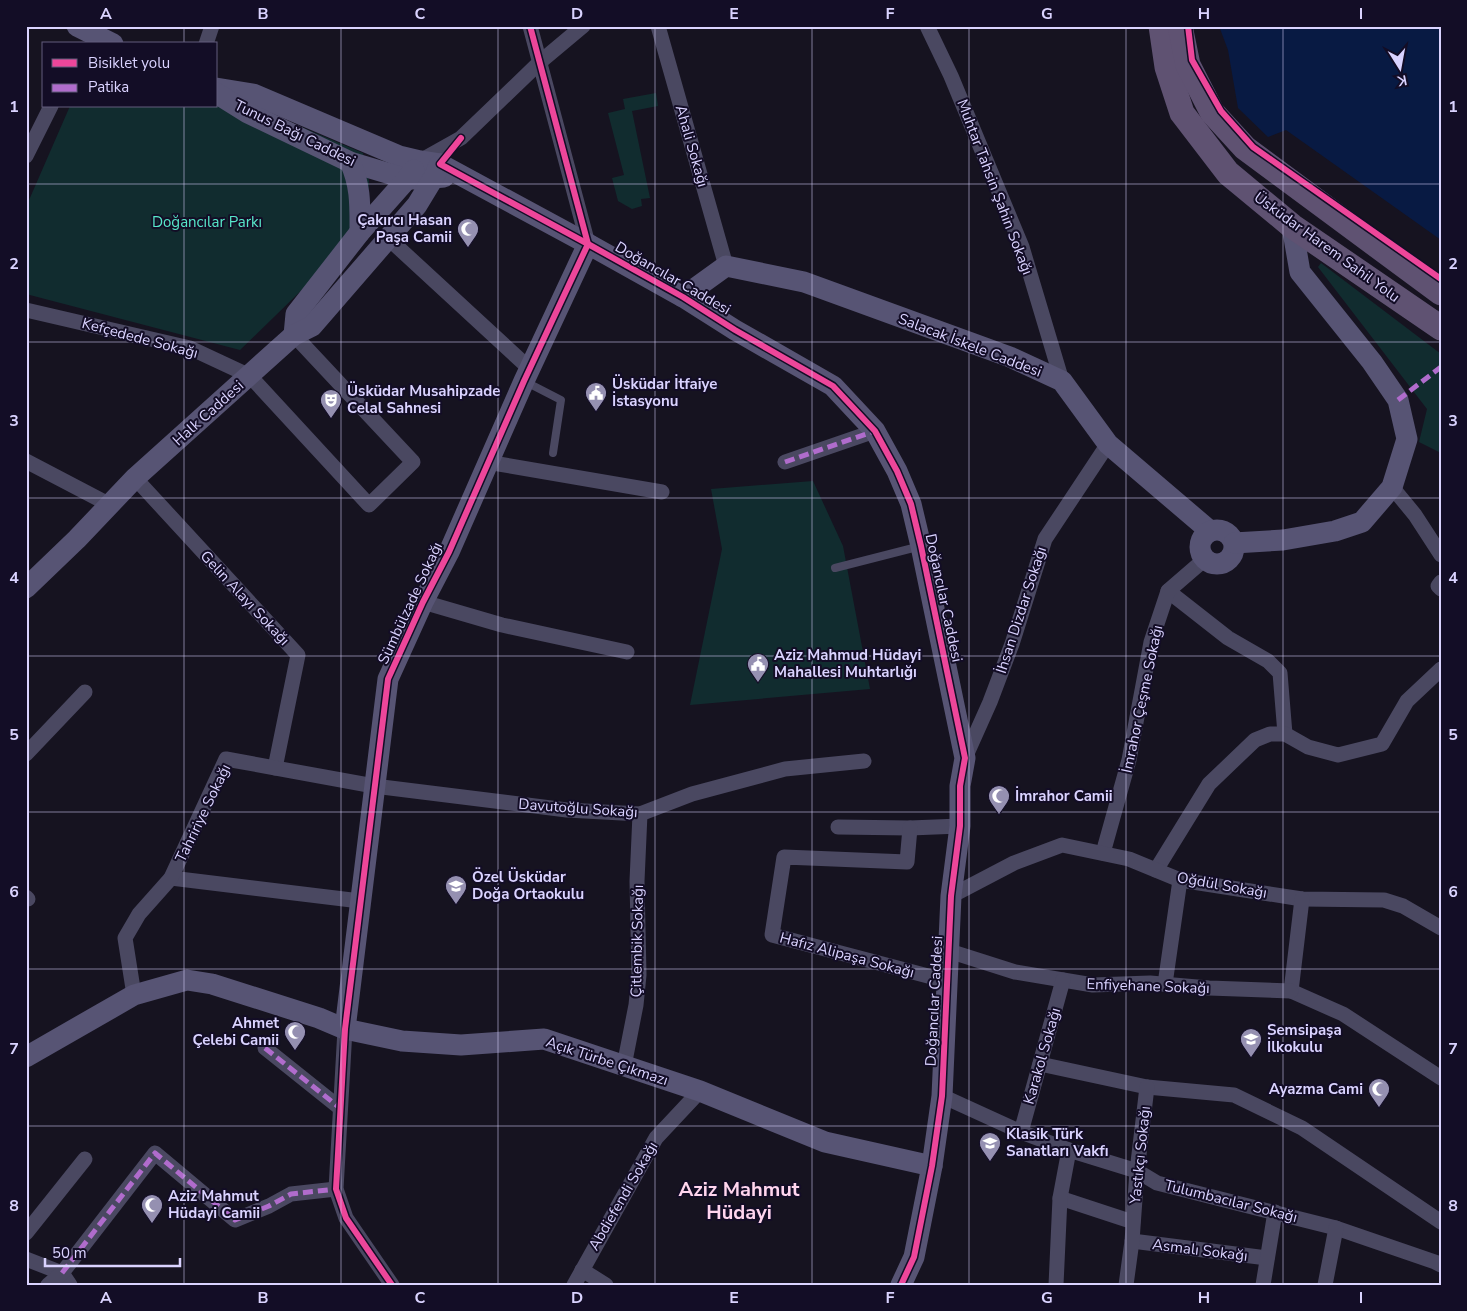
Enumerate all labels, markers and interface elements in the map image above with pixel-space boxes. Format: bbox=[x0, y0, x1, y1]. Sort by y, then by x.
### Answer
text: A bbox=[100, 3, 112, 25]
text: B bbox=[257, 3, 269, 25]
text: C bbox=[415, 3, 426, 25]
text: D bbox=[571, 3, 583, 25]
text: E bbox=[729, 3, 739, 25]
text: F bbox=[886, 3, 895, 25]
text: G bbox=[1041, 3, 1053, 25]
text: H bbox=[1198, 3, 1210, 25]
text: I bbox=[1359, 3, 1363, 25]
legend bbox=[42, 42, 218, 108]
north arrow bbox=[1374, 42, 1424, 92]
text: Bisiklet yolu bbox=[88, 53, 170, 73]
text: K bbox=[1395, 70, 1409, 91]
text: Patika bbox=[88, 77, 129, 97]
street label: Tunus Bağı Caddesi bbox=[231, 95, 359, 171]
text: 1 bbox=[9, 96, 19, 118]
street label: Muhtar Tahsin Şahin Sokağı bbox=[952, 96, 1038, 278]
text: 1 bbox=[1448, 96, 1458, 118]
street label: Ahali Sokağı bbox=[671, 103, 713, 189]
street label: Üsküdar Harem Sahil Yolu bbox=[1250, 187, 1404, 307]
place label: Çakırcı Hasan Paşa Camii bbox=[357, 210, 452, 247]
park label: Doğancılar Parkı bbox=[152, 212, 262, 232]
mosque icon: Çakırcı Hasan Paşa Camii bbox=[456, 217, 480, 248]
street label: Doğancılar Caddesi bbox=[611, 237, 735, 319]
text: 2 bbox=[9, 253, 19, 275]
text: 2 bbox=[1448, 253, 1458, 275]
street label: Salacak İskele Caddesi bbox=[895, 308, 1045, 382]
street label: Kefçedede Sokağı bbox=[80, 313, 200, 363]
place label: Üsküdar İtfaiye İstasyonu bbox=[612, 374, 717, 411]
street label: Halk Caddesi bbox=[168, 376, 248, 450]
place label: Üsküdar Musahipzade Celal Sahnesi bbox=[347, 381, 500, 418]
public building icon: Üsküdar İtfaiye İstasyonu bbox=[584, 381, 608, 412]
theatre icon: Üsküdar Musahipzade Celal Sahnesi bbox=[319, 388, 343, 419]
text: 3 bbox=[9, 410, 19, 432]
text: 3 bbox=[1448, 410, 1458, 432]
street label: Doğancılar Caddesi bbox=[921, 532, 967, 664]
street label: Sümbülzade Sokağı bbox=[373, 539, 447, 667]
street label: İhsan Dizdar Sokağı bbox=[991, 544, 1051, 676]
street label: Gelin Alayı Sokağı bbox=[196, 546, 294, 650]
text: 4 bbox=[9, 567, 19, 589]
text: 4 bbox=[1448, 567, 1458, 589]
street label: İmrahor Çeşme Sokağı bbox=[1117, 623, 1167, 775]
place label: Aziz Mahmud Hüdayi Mahallesi Muhtarlığı bbox=[774, 645, 921, 682]
public building icon: Aziz Mahmud Hüdayi Mahallesi Muhtarlığı bbox=[746, 652, 770, 683]
text: 5 bbox=[9, 724, 19, 746]
text: 5 bbox=[1448, 724, 1458, 746]
street label: Tahririye Sokağı bbox=[171, 761, 235, 865]
mosque icon: İmrahor Camii bbox=[987, 784, 1011, 815]
place label: İmrahor Camii bbox=[1015, 786, 1113, 806]
street label: Davutoğlu Sokağı bbox=[518, 794, 638, 822]
place label: Özel Üsküdar Doğa Ortaokulu bbox=[472, 867, 584, 904]
street label: Oğdül Sokağı bbox=[1175, 867, 1269, 903]
school or university icon: Özel Üsküdar Doğa Ortaokulu bbox=[444, 874, 468, 905]
text: 6 bbox=[9, 881, 19, 903]
text: 6 bbox=[1448, 881, 1458, 903]
street label: Çitlembik Sokağı bbox=[626, 884, 648, 998]
street label: Hafız Alipaşa Sokağı bbox=[778, 927, 916, 983]
street label: Doğancılar Caddesi bbox=[921, 935, 947, 1067]
street label: Enfiyehane Sokağı bbox=[1086, 974, 1210, 998]
street label: Karakol Sokağı bbox=[1019, 1005, 1065, 1107]
place label: Ahmet Çelebi Camii bbox=[193, 1013, 279, 1050]
mosque icon: Ahmet Çelebi Camii bbox=[283, 1020, 307, 1051]
place label: Semsipaşa İlkokulu bbox=[1267, 1020, 1342, 1057]
school or university icon: Semsipaşa İlkokulu bbox=[1239, 1027, 1263, 1058]
street label: Açık Türbe Çıkmazı bbox=[543, 1032, 671, 1090]
text: 7 bbox=[9, 1038, 19, 1060]
text: 7 bbox=[1448, 1038, 1458, 1060]
mosque icon: Ayazma Cami bbox=[1367, 1077, 1391, 1108]
place label: Ayazma Cami bbox=[1269, 1079, 1363, 1099]
street label: Yastıkçı Sokağı bbox=[1125, 1105, 1155, 1206]
place label: Klasik Türk Sanatları Vakfı bbox=[1006, 1124, 1108, 1161]
school or university icon: Klasik Türk Sanatları Vakfı bbox=[978, 1131, 1002, 1162]
street label: Abdiefendi Sokağı bbox=[584, 1138, 662, 1254]
street label: Tulumbacılar Sokağı bbox=[1163, 1175, 1299, 1227]
district label: Aziz Mahmut Hüdayi bbox=[678, 1176, 800, 1226]
place label: Aziz Mahmut Hüdayi Camii bbox=[168, 1186, 260, 1223]
mosque icon: Aziz Mahmut Hüdayi Camii bbox=[140, 1193, 164, 1224]
text: 8 bbox=[9, 1195, 19, 1217]
text: 8 bbox=[1448, 1195, 1458, 1217]
street label: Asmalı Sokağı bbox=[1151, 1234, 1249, 1266]
scale bar bbox=[45, 1236, 180, 1268]
text: 50 m bbox=[52, 1243, 87, 1263]
text: A bbox=[100, 1287, 112, 1309]
text: B bbox=[257, 1287, 269, 1309]
text: C bbox=[415, 1287, 426, 1309]
text: D bbox=[571, 1287, 583, 1309]
text: E bbox=[729, 1287, 739, 1309]
text: F bbox=[886, 1287, 895, 1309]
text: G bbox=[1041, 1287, 1053, 1309]
text: H bbox=[1198, 1287, 1210, 1309]
text: I bbox=[1359, 1287, 1363, 1309]

